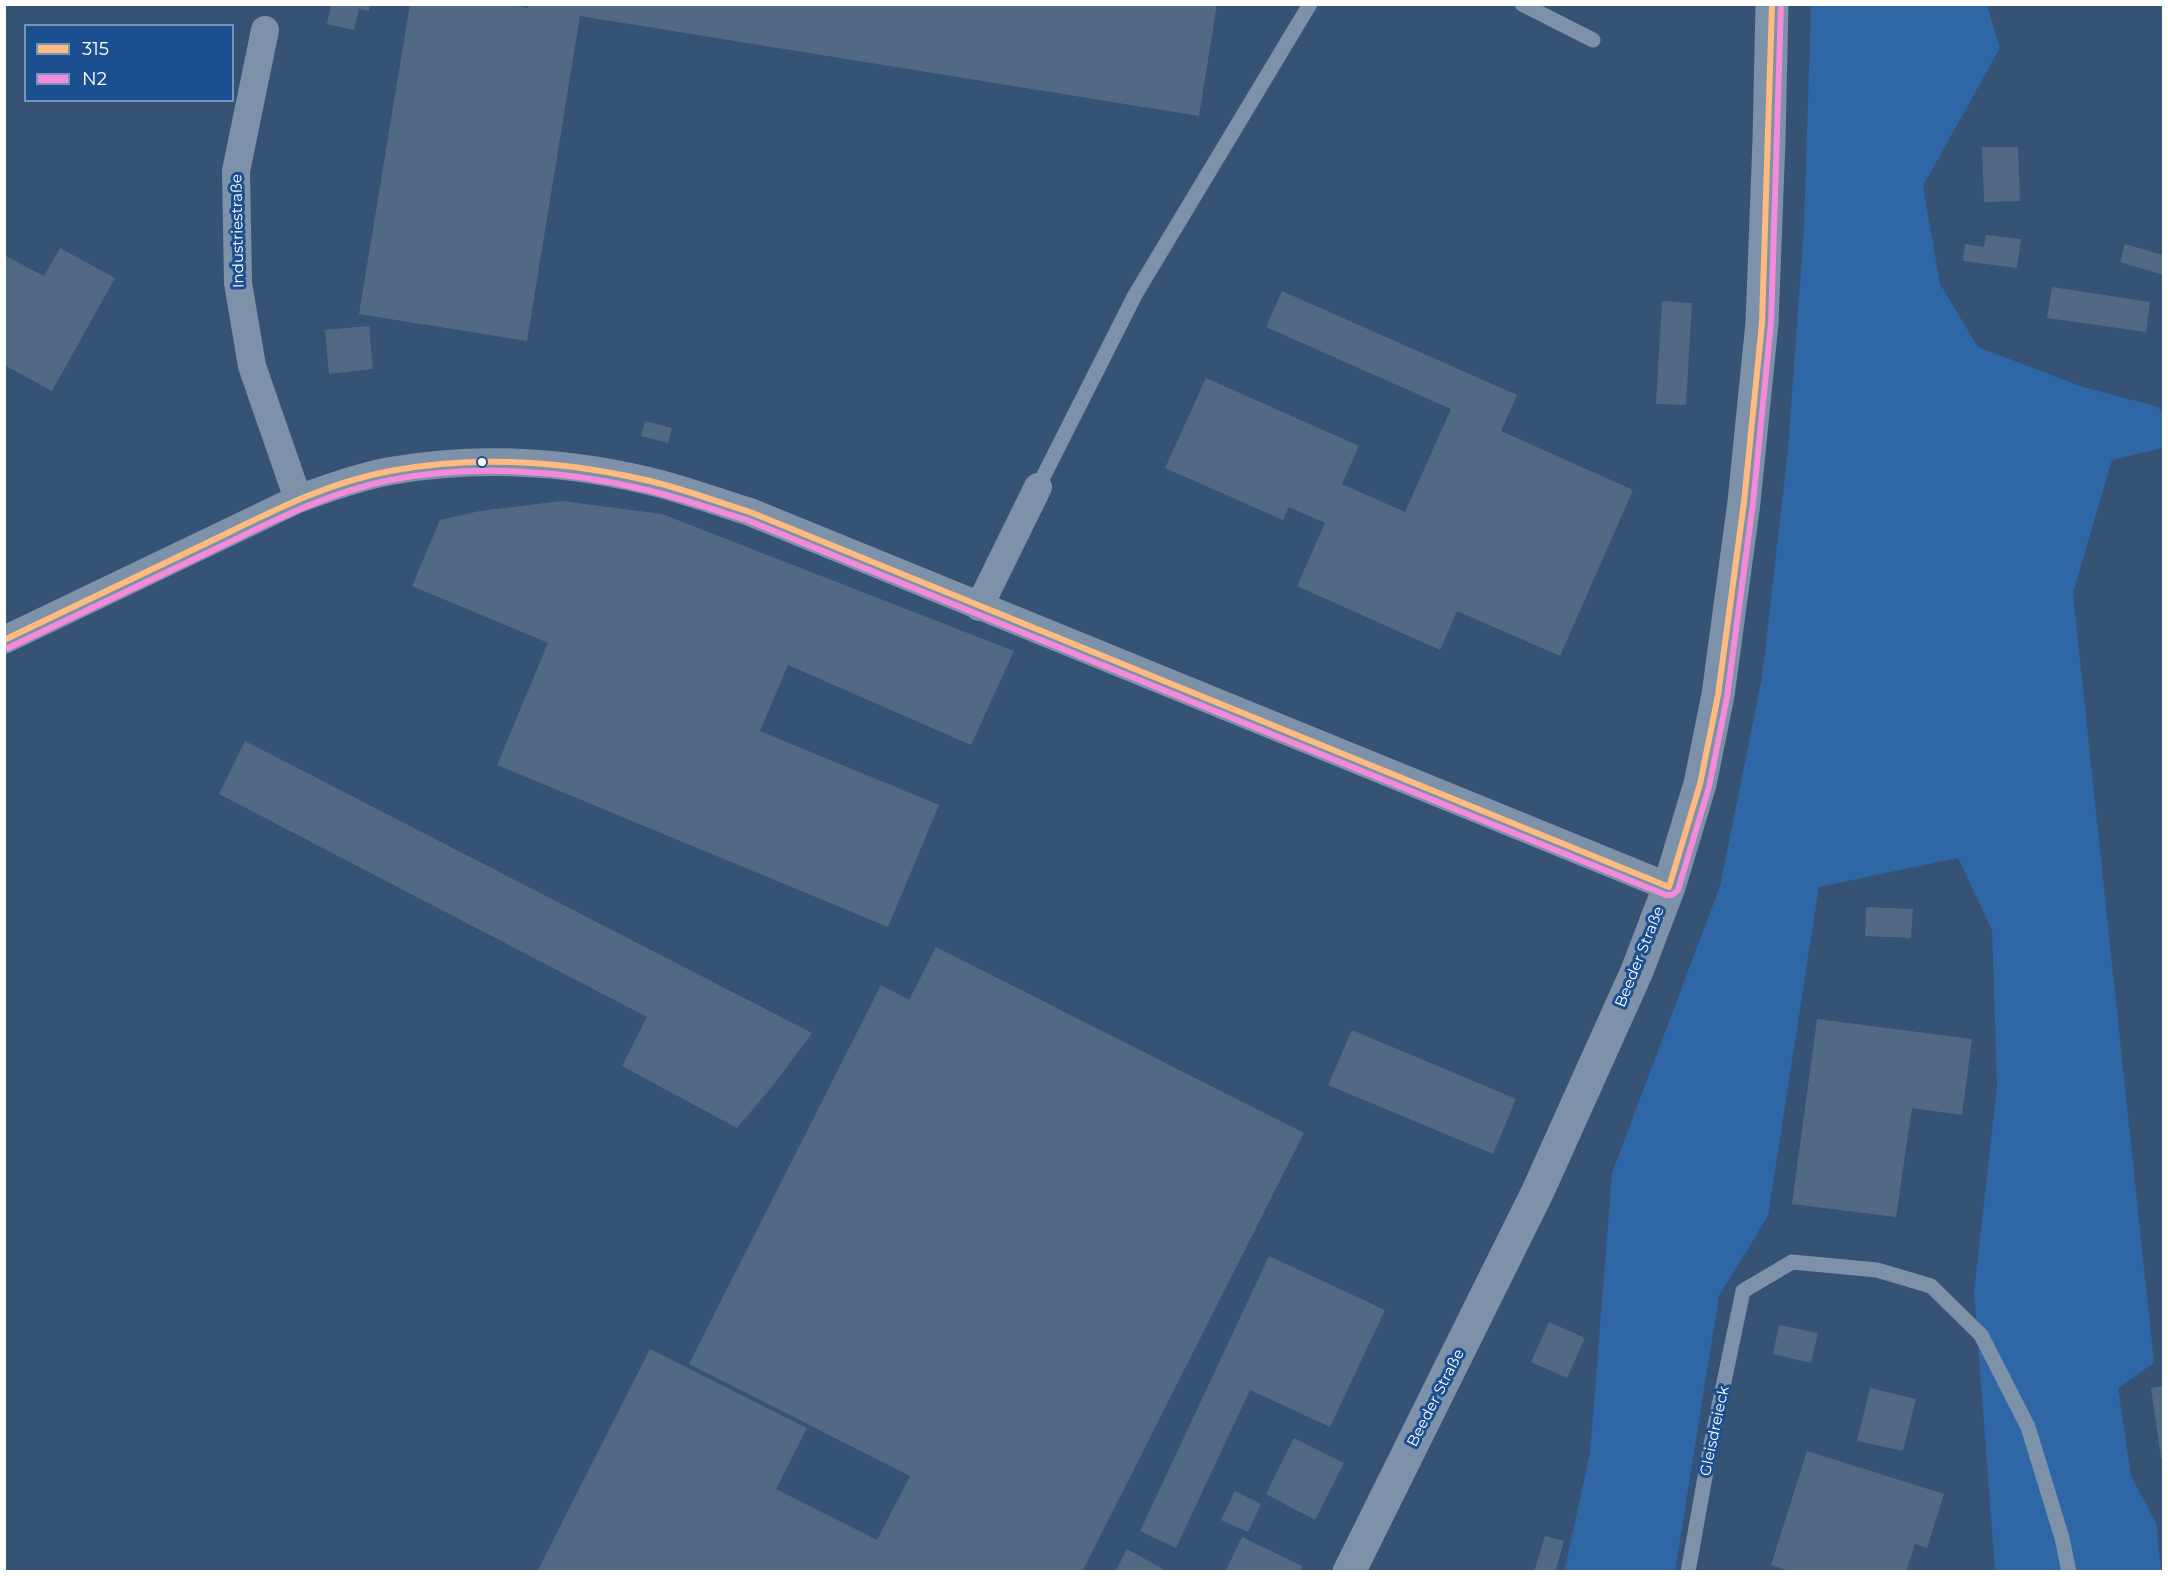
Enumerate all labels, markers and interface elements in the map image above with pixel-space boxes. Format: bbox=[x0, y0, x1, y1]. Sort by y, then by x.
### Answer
legend bbox=[24, 24, 234, 102]
text: 315 bbox=[82, 38, 109, 60]
text: N2 bbox=[82, 68, 107, 90]
street label: Industriestraße bbox=[228, 174, 248, 288]
unlabelled marker bbox=[476, 456, 488, 468]
street label: Beeder Straße bbox=[1612, 904, 1668, 1010]
street label: Beeder Straße bbox=[1404, 1346, 1468, 1450]
street label: Gleisdreieck bbox=[1697, 1384, 1733, 1478]

